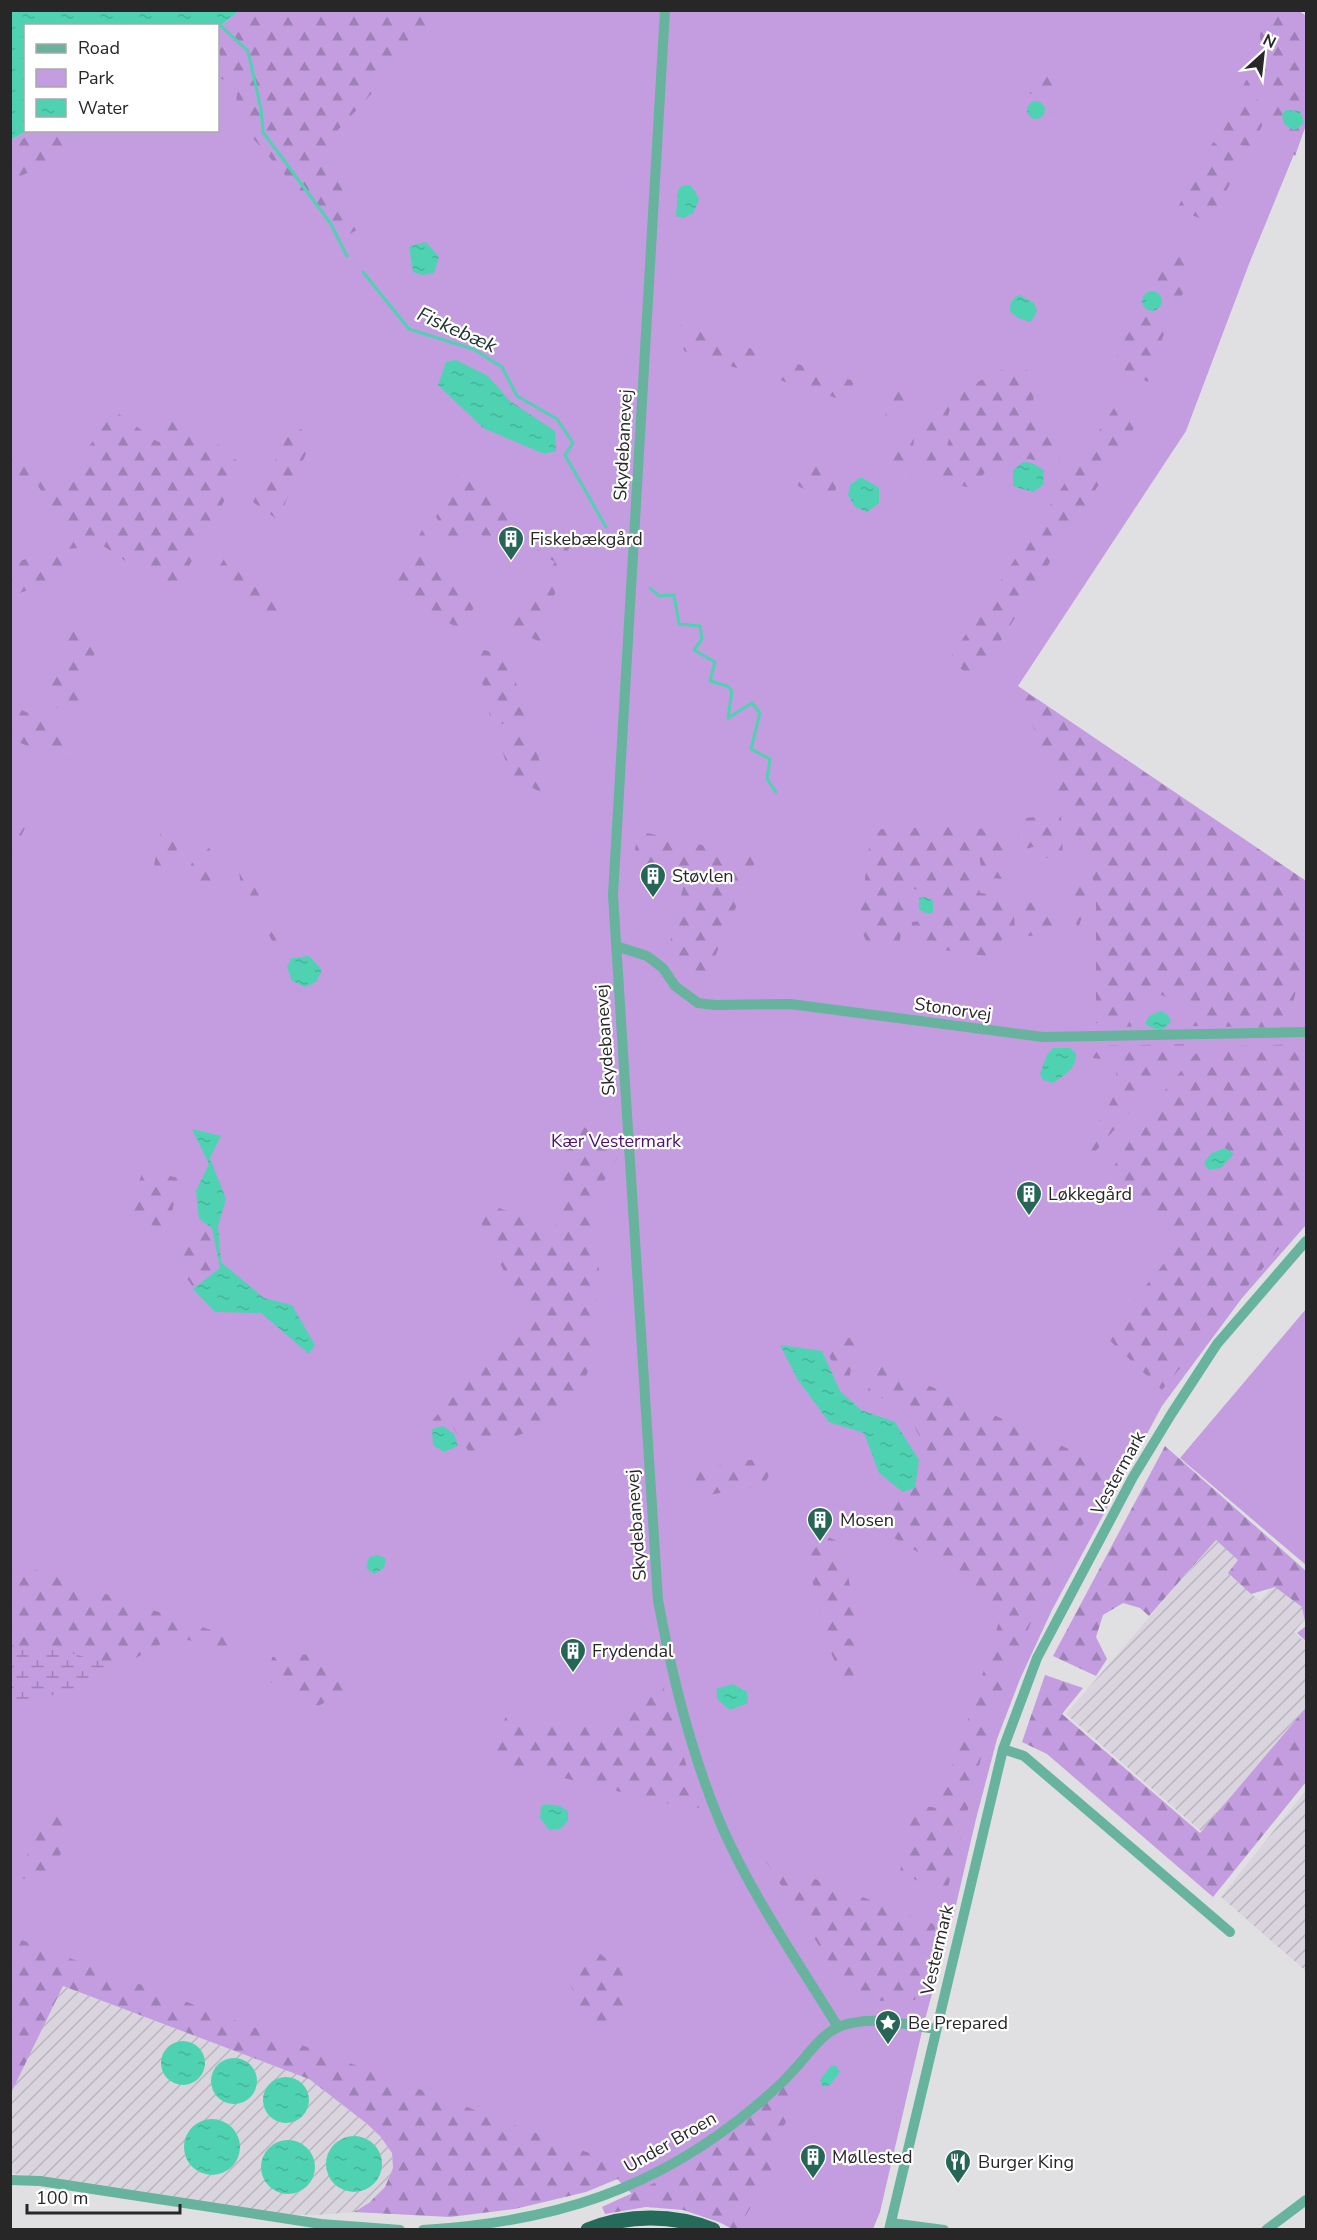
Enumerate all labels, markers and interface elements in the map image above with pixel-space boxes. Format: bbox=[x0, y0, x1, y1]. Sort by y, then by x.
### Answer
legend bbox=[24, 24, 219, 132]
north arrow bbox=[1233, 24, 1293, 84]
text: N bbox=[1259, 29, 1280, 54]
text: Road bbox=[78, 36, 120, 60]
text: Park bbox=[78, 66, 115, 90]
text: Water bbox=[78, 96, 129, 120]
water label: Fiskebæk bbox=[413, 300, 502, 360]
street label: Skydebanevej bbox=[608, 389, 638, 501]
building icon: Fiskebækgård bbox=[496, 524, 526, 562]
place label: Fiskebækgård bbox=[530, 527, 643, 551]
building icon: Støvlen bbox=[638, 861, 668, 899]
place label: Støvlen bbox=[672, 864, 733, 888]
street label: Skydebanevej bbox=[589, 983, 621, 1097]
street label: Stonorvej bbox=[913, 992, 993, 1026]
park label: Kær Vestermark bbox=[551, 1129, 682, 1153]
building icon: Løkkegård bbox=[1014, 1179, 1044, 1217]
place label: Løkkegård bbox=[1048, 1182, 1132, 1206]
street label: Vestermark bbox=[1085, 1426, 1151, 1520]
street label: Skydebanevej bbox=[620, 1468, 652, 1582]
building icon: Mosen bbox=[805, 1505, 835, 1543]
place label: Mosen bbox=[840, 1508, 894, 1532]
building icon: Frydendal bbox=[558, 1636, 588, 1674]
place label: Frydendal bbox=[592, 1639, 674, 1663]
street label: Vestermark bbox=[915, 1901, 959, 1999]
place icon: Be Prepared bbox=[873, 2008, 903, 2046]
place label: Be Prepared bbox=[908, 2011, 1008, 2035]
street label: Under Broen bbox=[619, 2106, 721, 2178]
building icon: Møllested bbox=[798, 2142, 828, 2180]
place label: Møllested bbox=[832, 2145, 912, 2169]
restaurant icon: Burger King bbox=[943, 2147, 973, 2185]
place label: Burger King bbox=[978, 2150, 1074, 2174]
scale bar bbox=[27, 2177, 180, 2215]
text: 100 m bbox=[36, 2186, 88, 2210]

